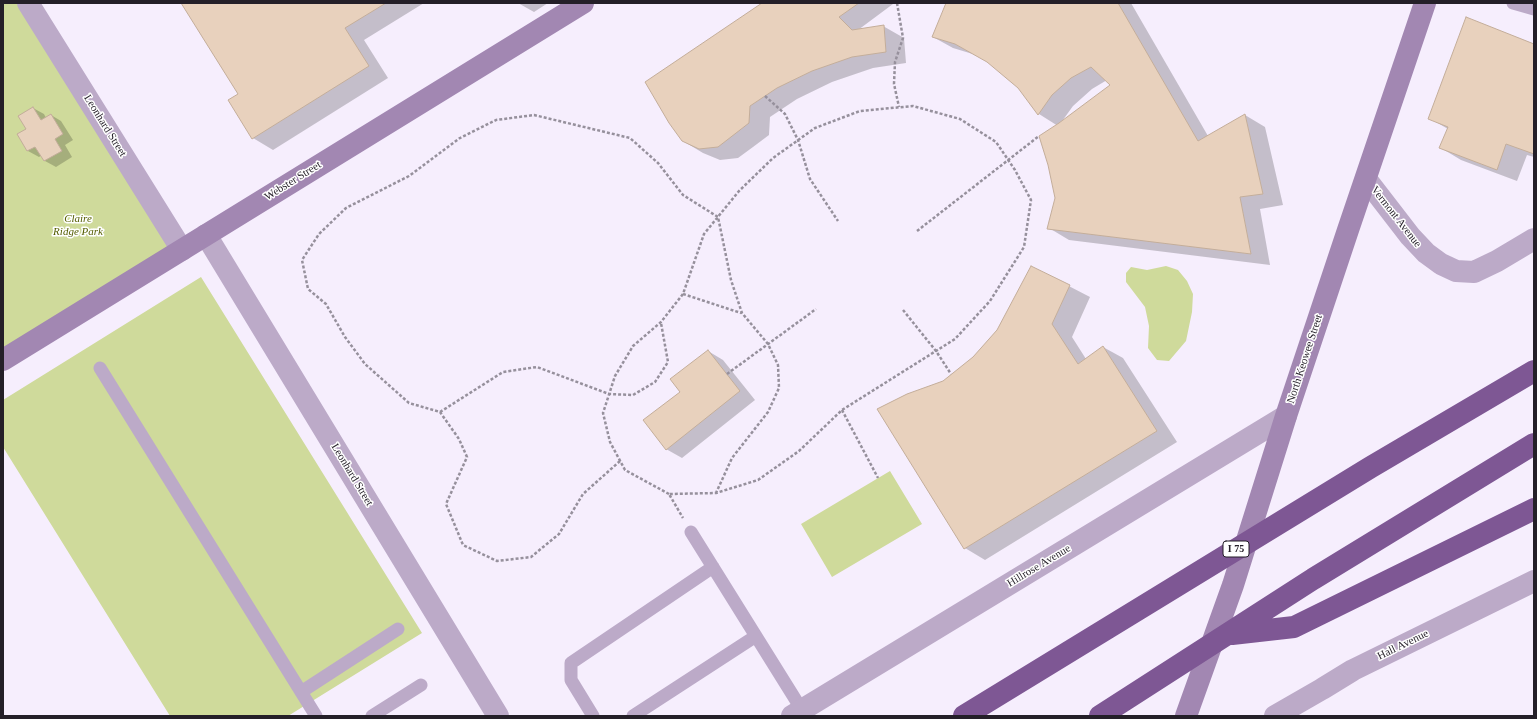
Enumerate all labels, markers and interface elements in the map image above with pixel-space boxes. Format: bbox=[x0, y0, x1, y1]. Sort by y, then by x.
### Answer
street label: Leonhard Street bbox=[81, 93, 129, 159]
street label: Webster Street bbox=[262, 158, 324, 204]
street label: Vermont Avenue bbox=[1368, 184, 1424, 250]
park label: Claire Ridge Park bbox=[53, 212, 103, 238]
street label: North Keowee Street bbox=[1284, 313, 1326, 405]
street label: Leonhard Street bbox=[328, 441, 376, 509]
road number: I 75 bbox=[1223, 541, 1249, 557]
street label: Hillrose Avenue bbox=[1005, 542, 1073, 590]
street label: Hall Avenue bbox=[1375, 627, 1431, 663]

